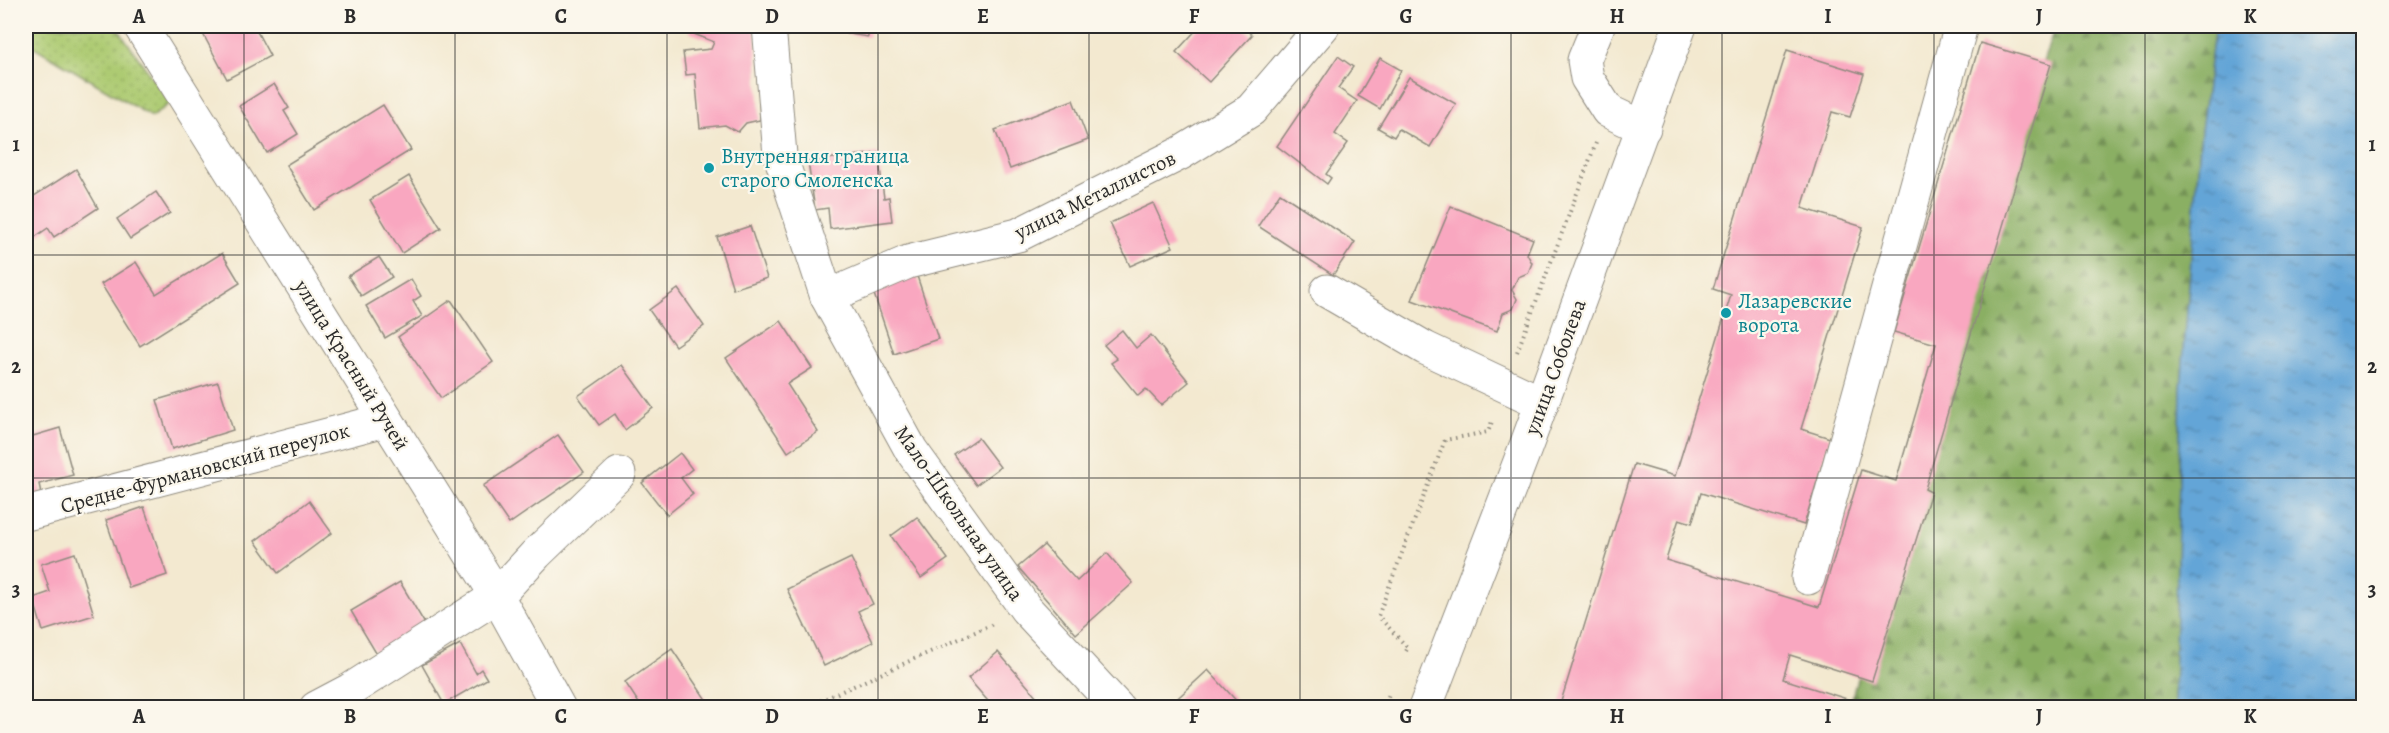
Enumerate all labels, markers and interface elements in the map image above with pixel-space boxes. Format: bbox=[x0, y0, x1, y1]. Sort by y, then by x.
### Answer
text: A bbox=[132, 3, 146, 30]
text: B bbox=[344, 3, 356, 30]
text: C bbox=[555, 3, 567, 30]
text: D bbox=[765, 3, 779, 30]
text: E bbox=[977, 3, 989, 30]
text: F bbox=[1189, 3, 1200, 30]
text: G bbox=[1399, 3, 1413, 30]
text: H bbox=[1610, 3, 1625, 30]
text: I bbox=[1824, 3, 1832, 30]
text: J bbox=[2036, 3, 2043, 30]
text: K bbox=[2243, 3, 2257, 30]
text: 1 bbox=[12, 131, 20, 158]
text: 1 bbox=[2368, 131, 2376, 158]
place label: Внутренняя граница старого Смоленска bbox=[721, 142, 910, 194]
street label: улица Металлистов bbox=[1009, 144, 1180, 247]
marker: Внутренняя граница старого Смоленска bbox=[702, 161, 716, 175]
street label: улица Красный Ручей bbox=[288, 273, 416, 456]
place label: Лазаревские ворота bbox=[1738, 287, 1852, 339]
street label: улица Соболева bbox=[1517, 295, 1593, 440]
marker: Лазаревские ворота bbox=[1719, 306, 1733, 320]
text: 2 bbox=[11, 353, 21, 380]
text: 2 bbox=[2367, 353, 2377, 380]
street label: Средне-Фурмановский переулок bbox=[57, 416, 353, 520]
street label: Мало-Школьная улица bbox=[888, 420, 1030, 607]
text: 3 bbox=[12, 576, 20, 603]
text: 3 bbox=[2368, 576, 2376, 603]
text: A bbox=[132, 703, 146, 730]
text: B bbox=[344, 703, 356, 730]
text: C bbox=[555, 703, 567, 730]
text: D bbox=[765, 703, 779, 730]
text: E bbox=[977, 703, 989, 730]
text: F bbox=[1189, 703, 1200, 730]
text: G bbox=[1399, 703, 1413, 730]
text: H bbox=[1610, 703, 1625, 730]
text: I bbox=[1824, 703, 1832, 730]
text: J bbox=[2036, 703, 2043, 730]
text: K bbox=[2243, 703, 2257, 730]

